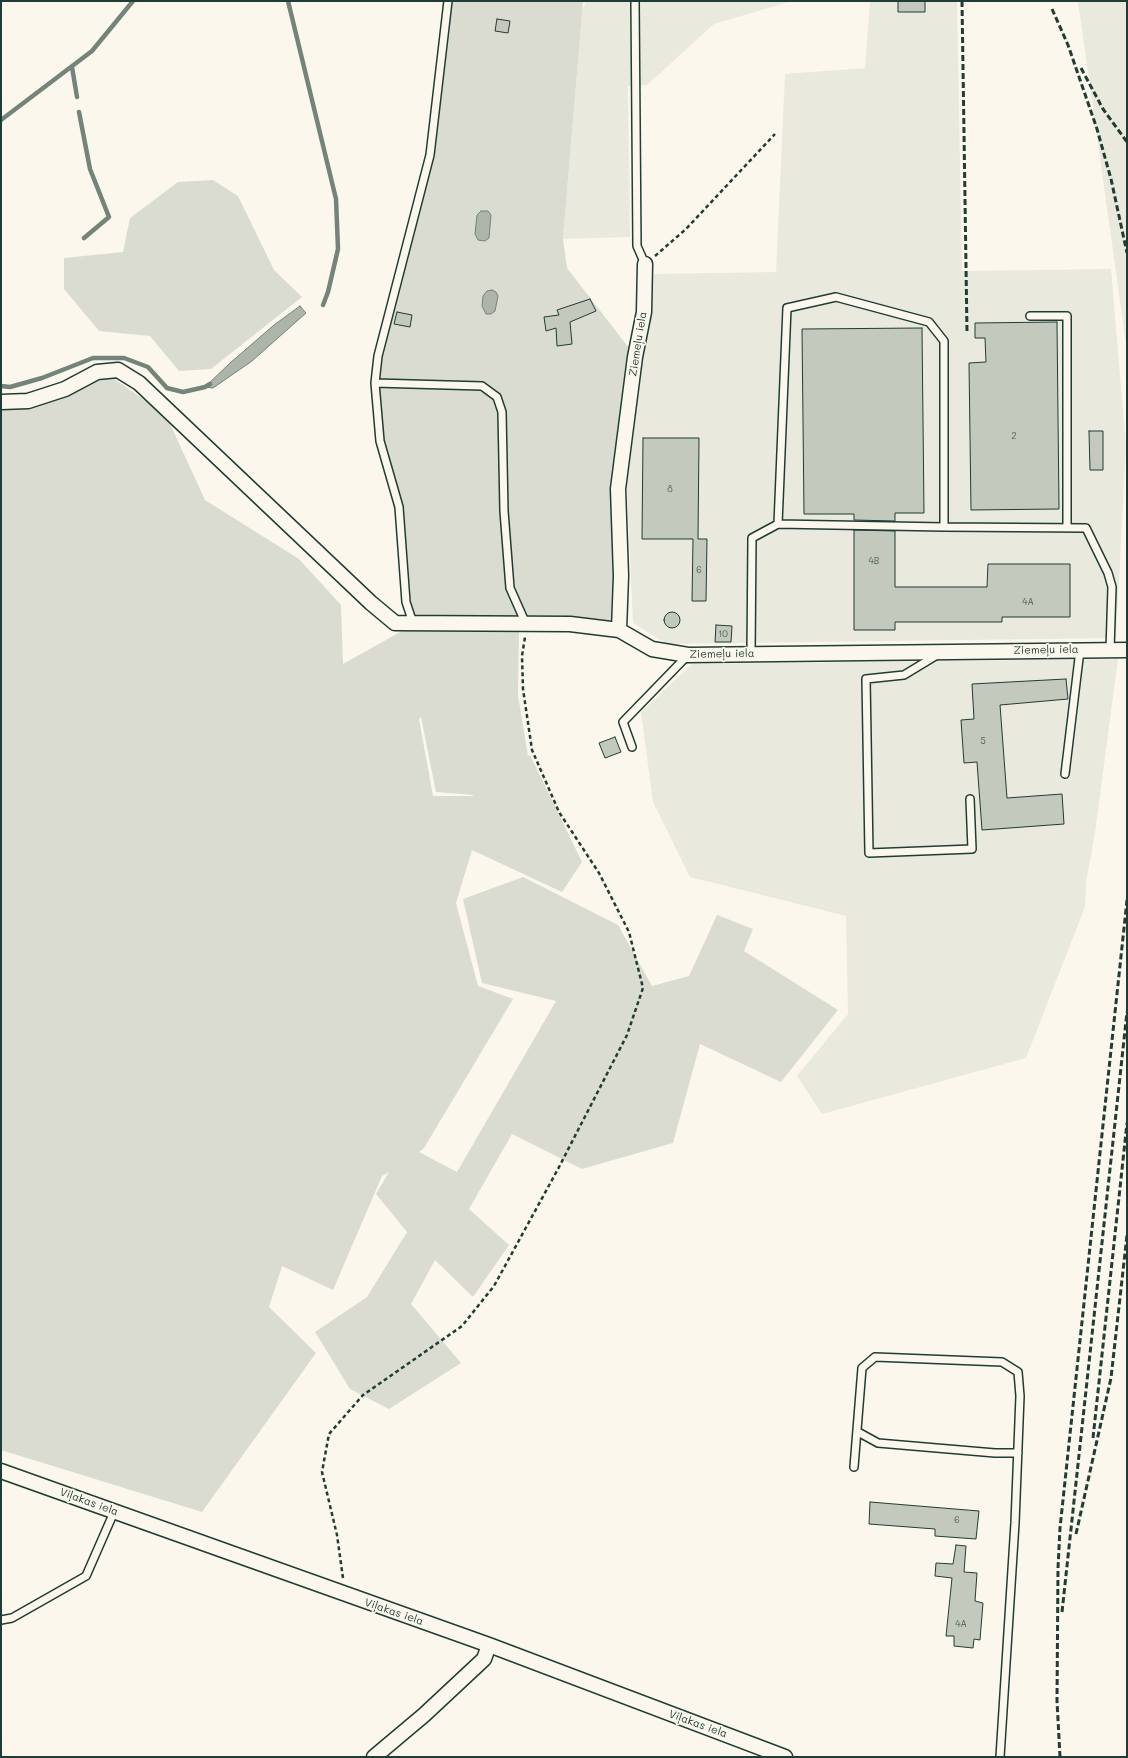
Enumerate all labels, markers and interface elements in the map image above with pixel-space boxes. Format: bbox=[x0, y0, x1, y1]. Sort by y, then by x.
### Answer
street label: Ziemeļu iela bbox=[626, 311, 650, 377]
house number: 2 bbox=[1011, 431, 1017, 441]
house number: 8 bbox=[667, 484, 673, 494]
house number: 4B bbox=[869, 556, 879, 566]
house number: 6 bbox=[696, 565, 702, 575]
house number: 4A bbox=[1022, 597, 1034, 607]
house number: 10 bbox=[718, 629, 728, 639]
street label: Ziemeļu iela bbox=[1013, 643, 1079, 657]
street label: Ziemeļu iela bbox=[689, 647, 755, 661]
house number: 5 bbox=[980, 736, 986, 746]
street label: Viļakas iela bbox=[58, 1485, 120, 1519]
house number: 6 bbox=[954, 1515, 960, 1525]
street label: Viļakas iela bbox=[363, 1596, 425, 1628]
house number: 4A bbox=[955, 1619, 967, 1629]
street label: Viļakas iela bbox=[667, 1707, 729, 1741]

